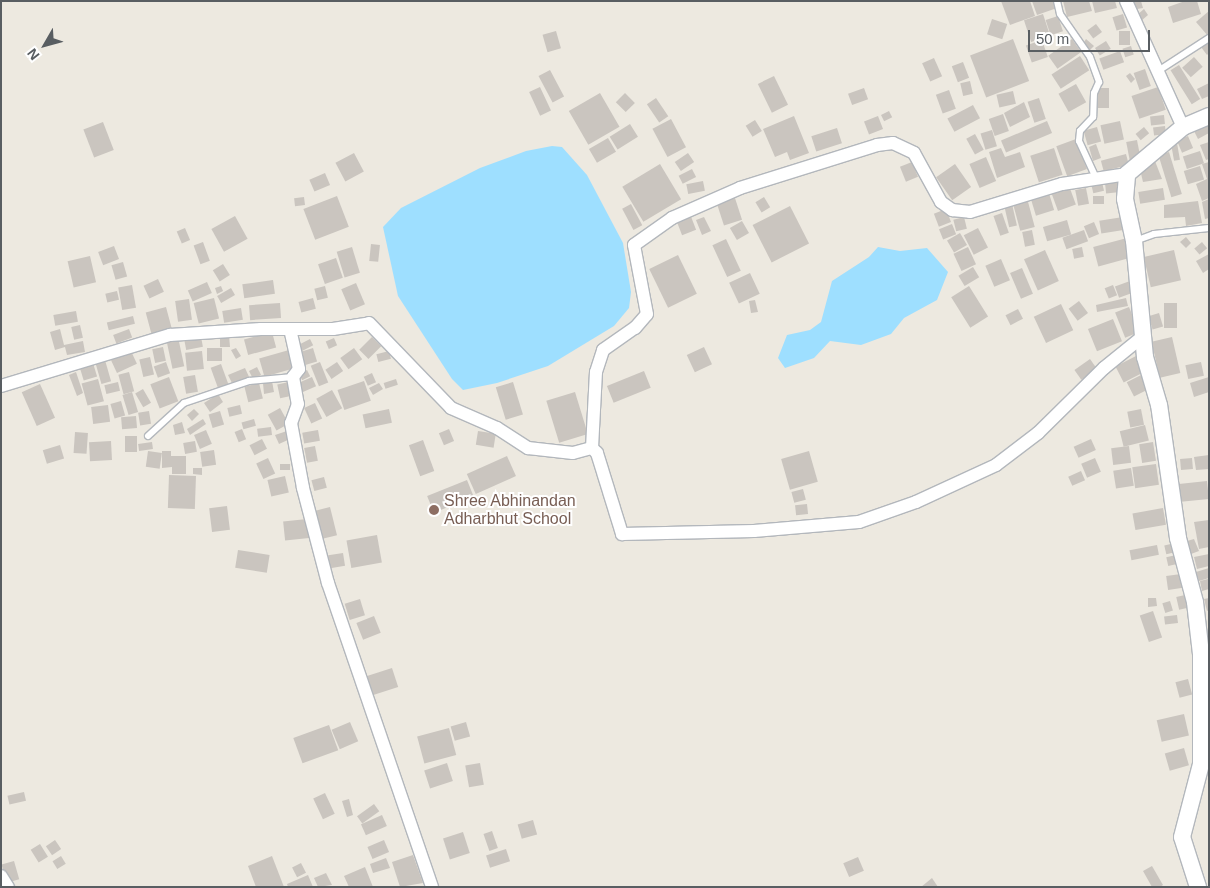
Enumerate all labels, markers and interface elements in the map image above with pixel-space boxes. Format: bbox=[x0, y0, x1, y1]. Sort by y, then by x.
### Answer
north arrow bbox=[20, 20, 70, 70]
scale bar bbox=[1030, 20, 1152, 52]
text: 50 m bbox=[1036, 30, 1069, 47]
text: N bbox=[24, 45, 43, 63]
place label: Shree Abhinandan Adharbhut School bbox=[444, 491, 577, 529]
marker: Shree Abhinandan Adharbhut School bbox=[428, 504, 440, 516]

